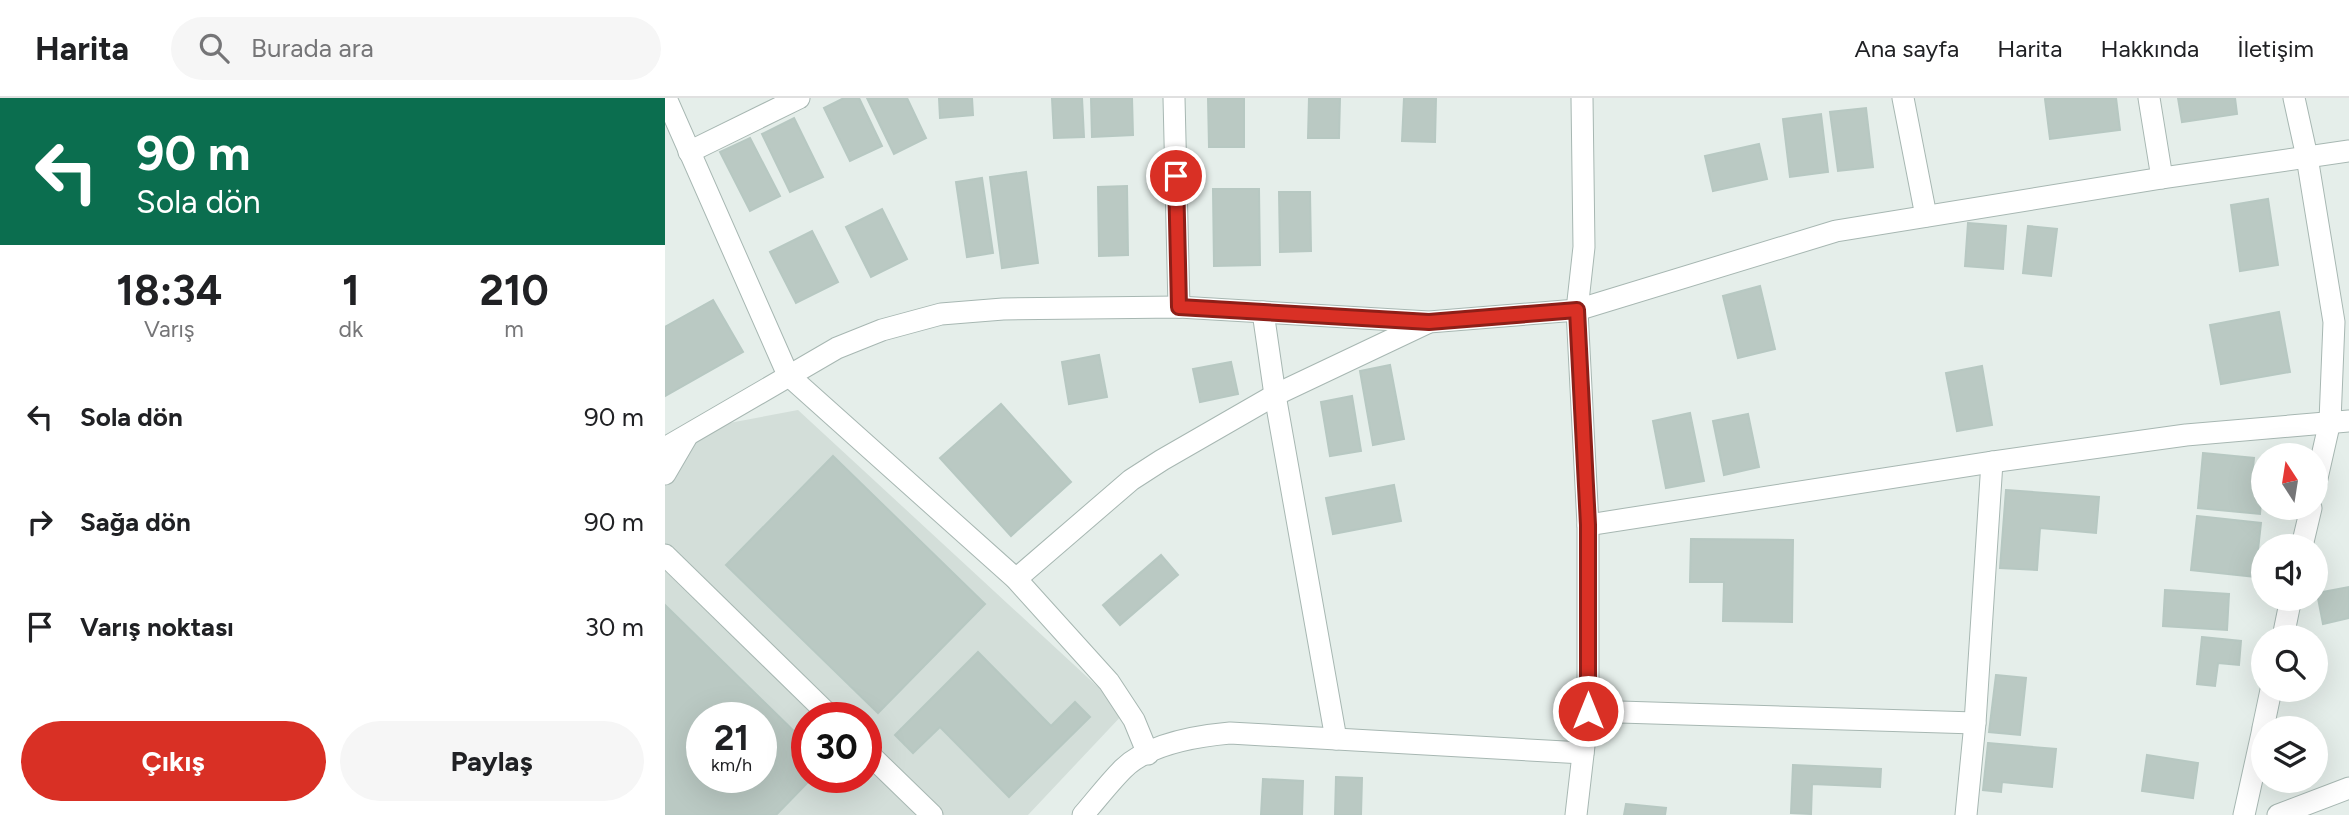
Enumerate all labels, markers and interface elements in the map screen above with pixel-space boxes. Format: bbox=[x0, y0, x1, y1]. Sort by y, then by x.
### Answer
search box bbox=[171, 17, 661, 80]
text: Harita bbox=[35, 29, 129, 68]
icon: search bbox=[195, 29, 233, 67]
text: Burada ara bbox=[251, 32, 374, 64]
text: Ana sayfa bbox=[1854, 34, 1959, 63]
text: Harita bbox=[1997, 34, 2062, 63]
text: Hakkında bbox=[2100, 34, 2199, 63]
text: İletişim bbox=[2237, 34, 2314, 63]
text: 90 m bbox=[136, 123, 251, 182]
icon: left bbox=[21, 126, 112, 217]
pin bbox=[1146, 146, 1206, 206]
icon: arrive bbox=[1157, 157, 1195, 195]
text: Sola dön bbox=[136, 183, 261, 221]
text: 18:34 bbox=[116, 265, 222, 316]
text: 1 bbox=[342, 265, 360, 316]
text: 210 bbox=[479, 265, 549, 316]
text: Varış bbox=[144, 315, 195, 343]
text: dk bbox=[339, 315, 363, 343]
text: m bbox=[504, 315, 524, 343]
icon: left bbox=[21, 398, 59, 436]
text: Sola dön bbox=[80, 401, 183, 433]
text: 90 m bbox=[584, 401, 644, 433]
north arrow bbox=[2251, 443, 2327, 520]
map controls bbox=[2251, 443, 2328, 793]
icon: right bbox=[21, 503, 59, 541]
text: Sağa dön bbox=[80, 506, 191, 538]
text: 90 m bbox=[584, 506, 644, 538]
button: sound bbox=[2251, 534, 2328, 611]
icon: arrive bbox=[21, 608, 59, 646]
text: Varış noktası bbox=[80, 611, 234, 643]
text: 30 m bbox=[585, 611, 644, 643]
button: search bbox=[2251, 625, 2328, 702]
position arrow bbox=[1551, 674, 1625, 748]
speed limit sign: 30 bbox=[791, 702, 882, 793]
button: layers bbox=[2251, 716, 2328, 793]
text: 21 bbox=[714, 717, 749, 759]
button: Çıkış bbox=[21, 721, 326, 801]
button: Paylaş bbox=[340, 721, 644, 801]
text: km/h bbox=[711, 754, 752, 776]

